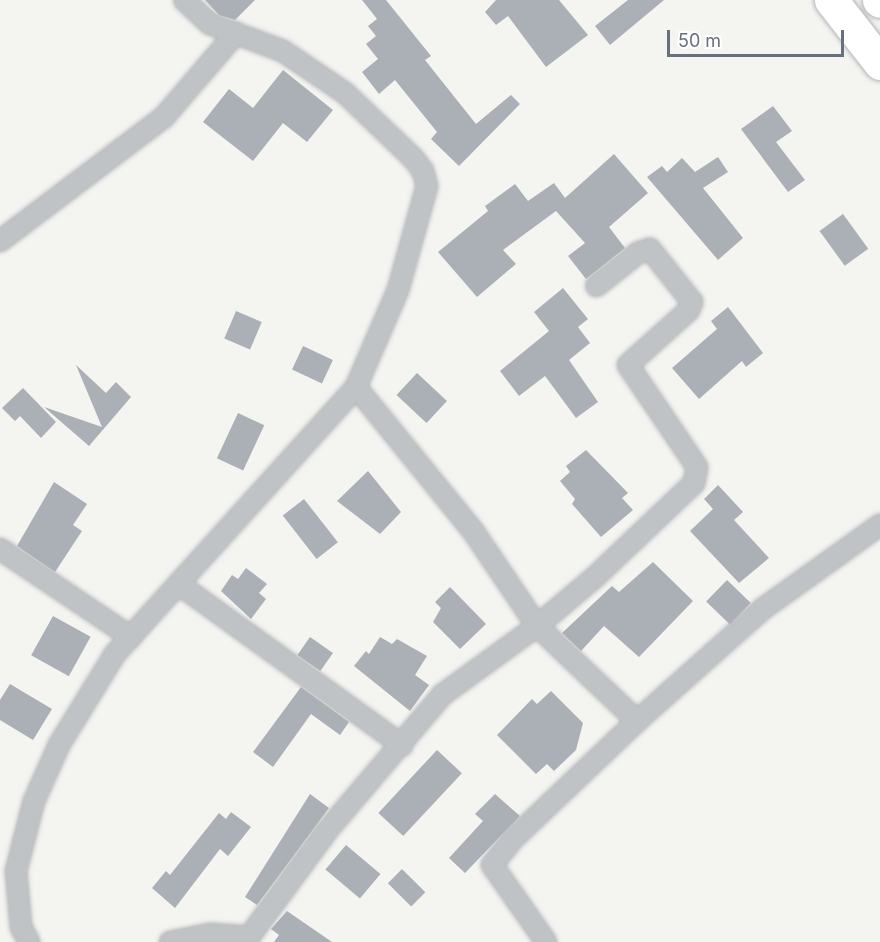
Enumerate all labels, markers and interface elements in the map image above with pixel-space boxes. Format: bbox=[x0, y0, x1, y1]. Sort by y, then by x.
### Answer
scale bar bbox=[670, 18, 847, 56]
text: 50 m bbox=[678, 30, 721, 51]

